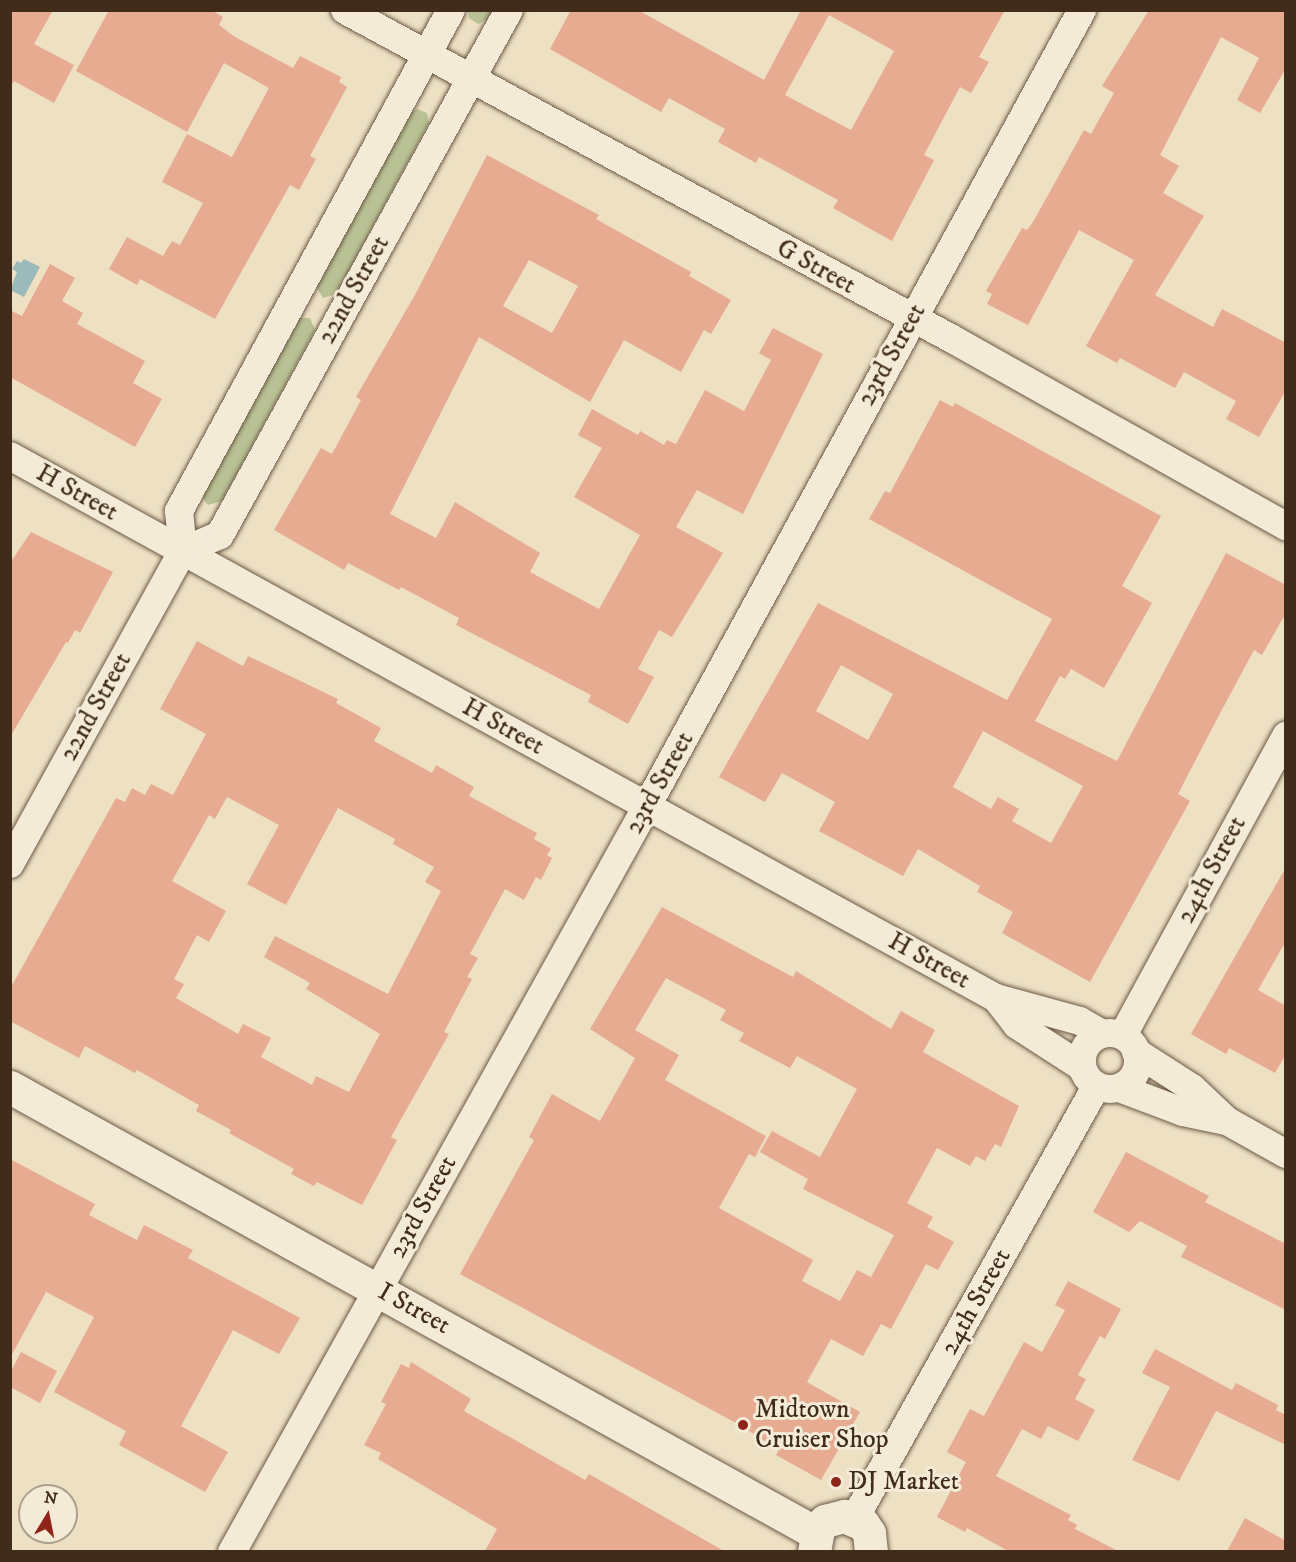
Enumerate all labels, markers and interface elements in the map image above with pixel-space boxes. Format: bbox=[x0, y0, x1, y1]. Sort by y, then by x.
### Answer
street label: 22nd Street bbox=[311, 230, 397, 350]
street label: G Street bbox=[771, 233, 861, 301]
street label: 23rd Street bbox=[851, 298, 933, 412]
street label: H Street bbox=[31, 458, 123, 528]
street label: 22nd Street bbox=[53, 647, 139, 767]
street label: H Street bbox=[457, 692, 549, 762]
street label: 23rd Street bbox=[619, 726, 701, 840]
street label: 24th Street bbox=[1171, 811, 1253, 929]
street label: H Street bbox=[883, 926, 975, 996]
street label: 23rd Street bbox=[382, 1150, 464, 1264]
street label: 24th Street bbox=[934, 1243, 1018, 1361]
street label: I Street bbox=[372, 1277, 456, 1341]
place label: Midtown Cruiser Shop bbox=[755, 1394, 889, 1456]
marker: Midtown Cruiser Shop bbox=[736, 1418, 750, 1432]
place label: DJ Market bbox=[848, 1466, 959, 1498]
marker: DJ Market bbox=[829, 1475, 843, 1489]
north arrow bbox=[18, 1484, 78, 1544]
text: N bbox=[43, 1487, 59, 1509]

